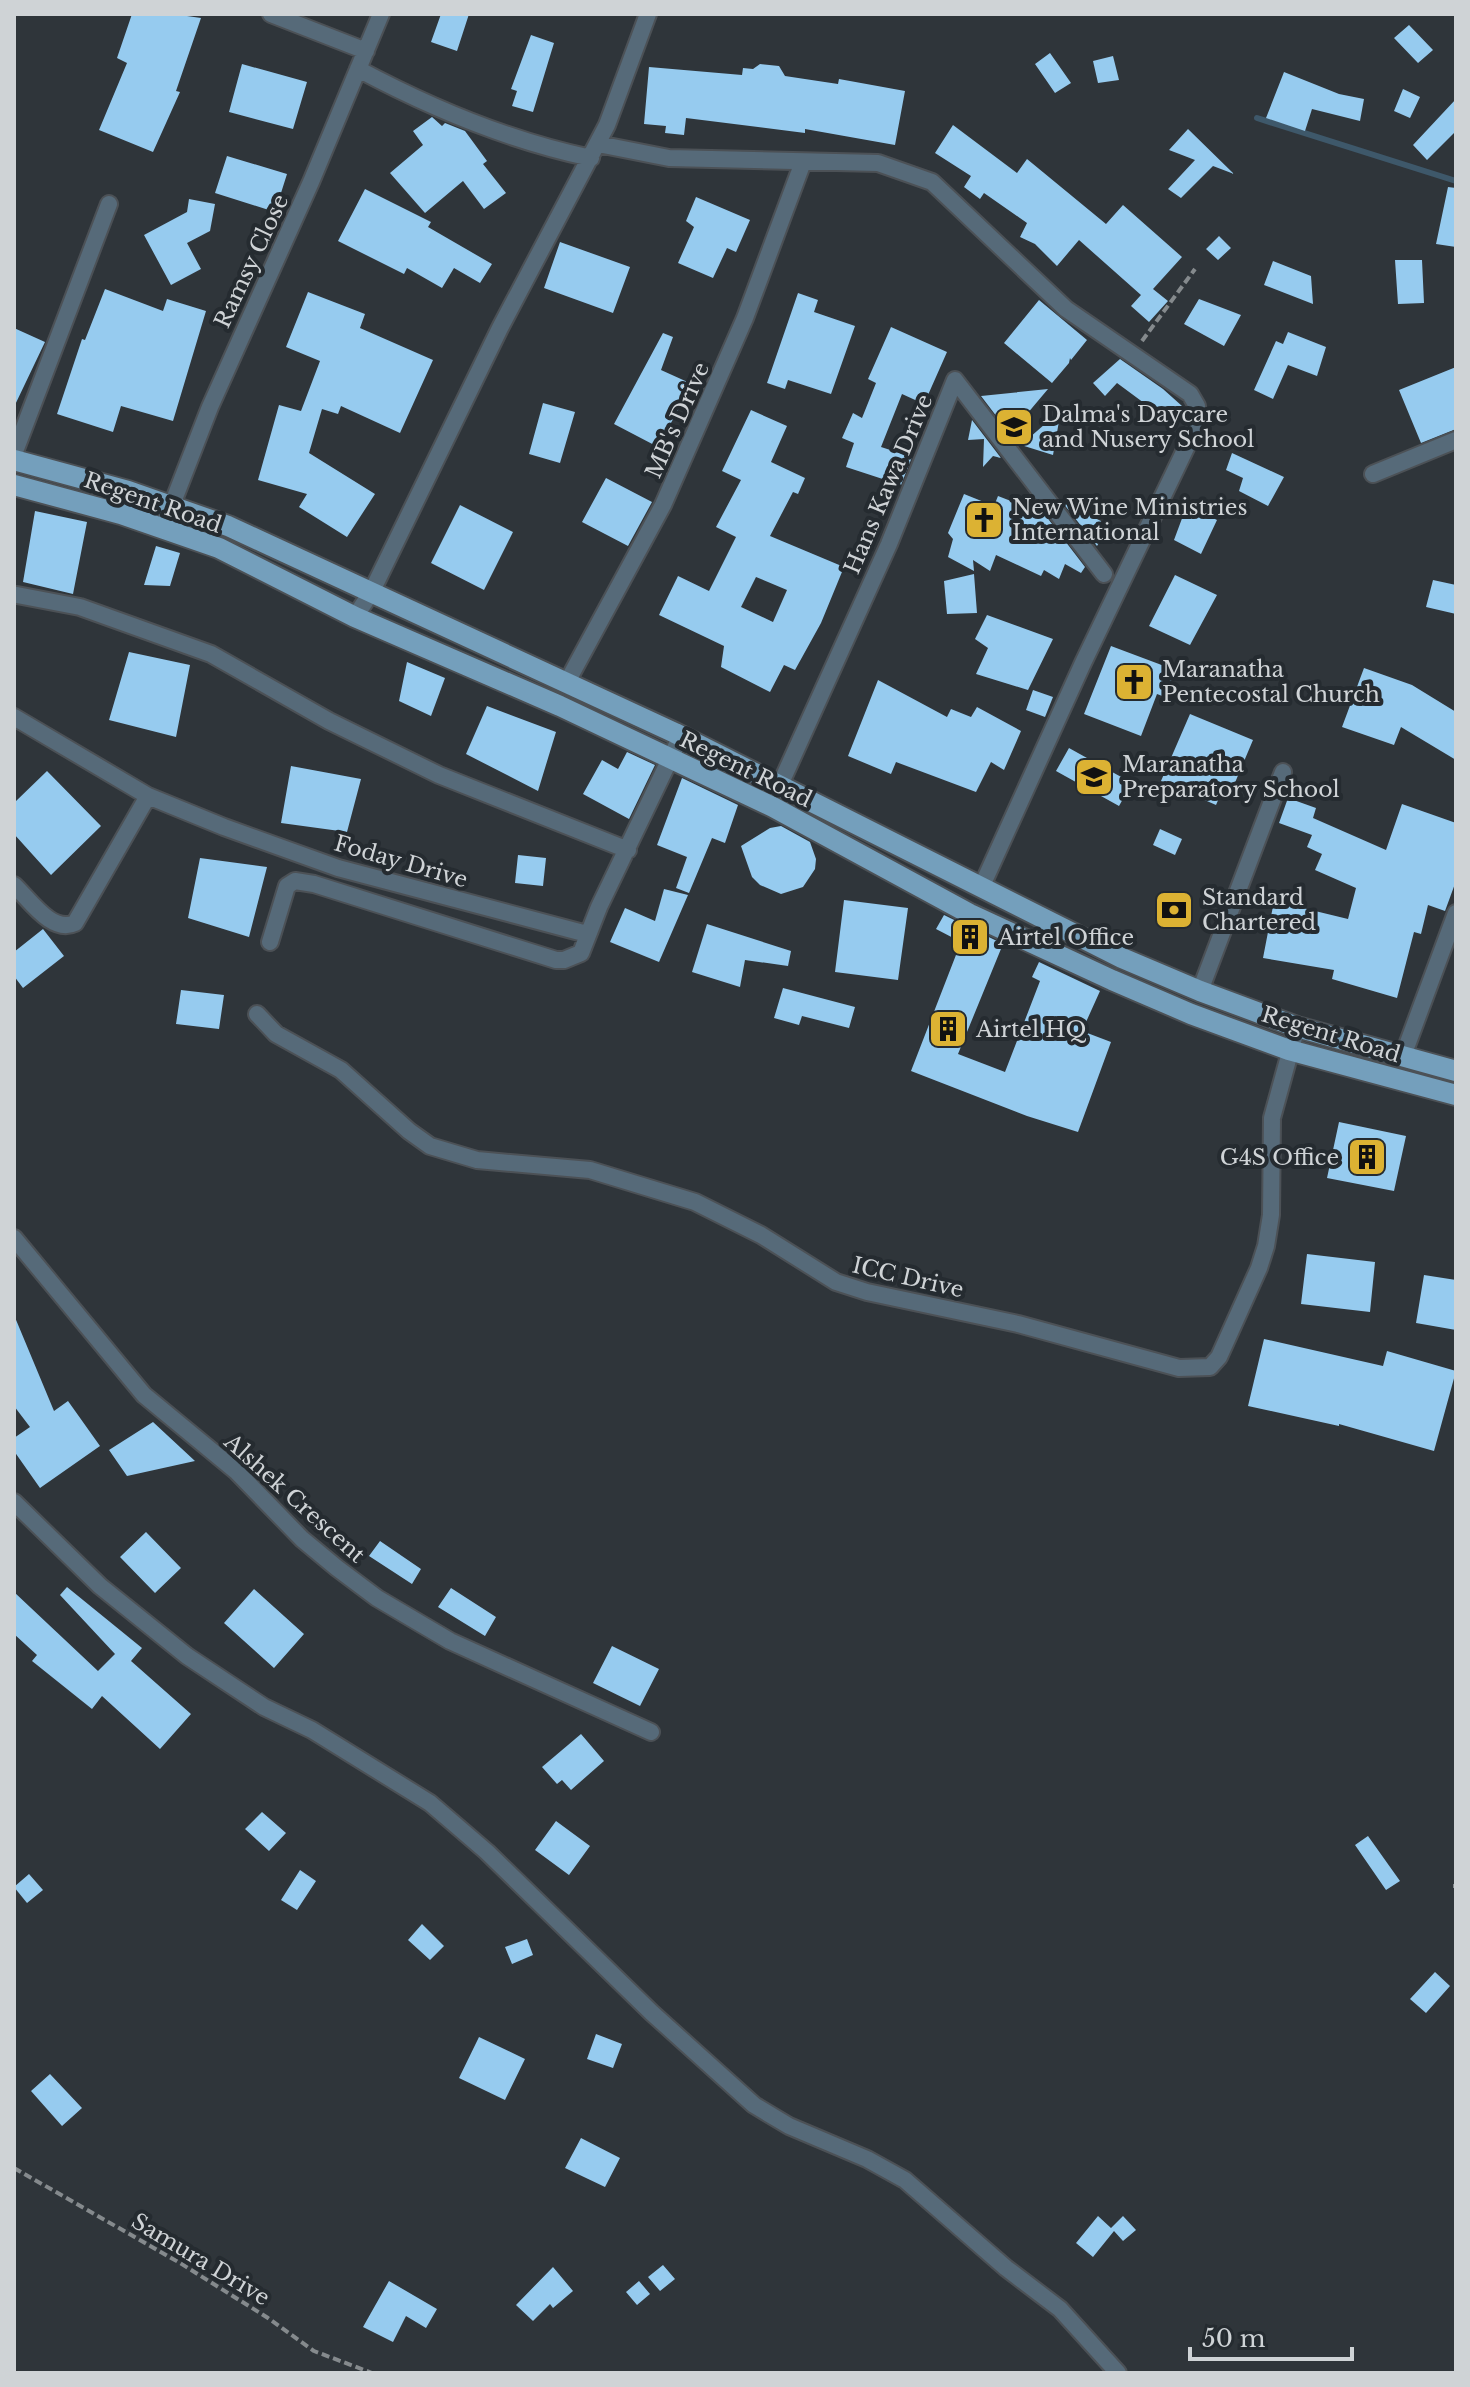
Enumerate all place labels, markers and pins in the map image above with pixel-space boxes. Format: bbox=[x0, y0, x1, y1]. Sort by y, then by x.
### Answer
place label: Dalma's Daycare and Nusery School bbox=[1042, 401, 1254, 453]
school or university icon: Dalma's Daycare and Nusery School bbox=[993, 406, 1035, 448]
place label: New Wine Ministries International bbox=[1012, 494, 1247, 546]
church icon: New Wine Ministries International bbox=[963, 499, 1005, 541]
place label: Maranatha Pentecostal Church bbox=[1162, 656, 1380, 708]
church icon: Maranatha Pentecostal Church bbox=[1113, 661, 1155, 703]
place label: Maranatha Preparatory School bbox=[1122, 751, 1340, 803]
school or university icon: Maranatha Preparatory School bbox=[1073, 756, 1115, 798]
place label: Standard Chartered bbox=[1202, 884, 1316, 936]
bank icon: Standard Chartered bbox=[1153, 889, 1195, 931]
building icon: Airtel Office bbox=[949, 916, 991, 958]
place label: Airtel Office bbox=[997, 924, 1134, 951]
building icon: Airtel HQ bbox=[927, 1008, 969, 1050]
place label: Airtel HQ bbox=[975, 1016, 1086, 1043]
building icon: G4S Office bbox=[1346, 1136, 1388, 1178]
place label: G4S Office bbox=[1220, 1144, 1339, 1171]

